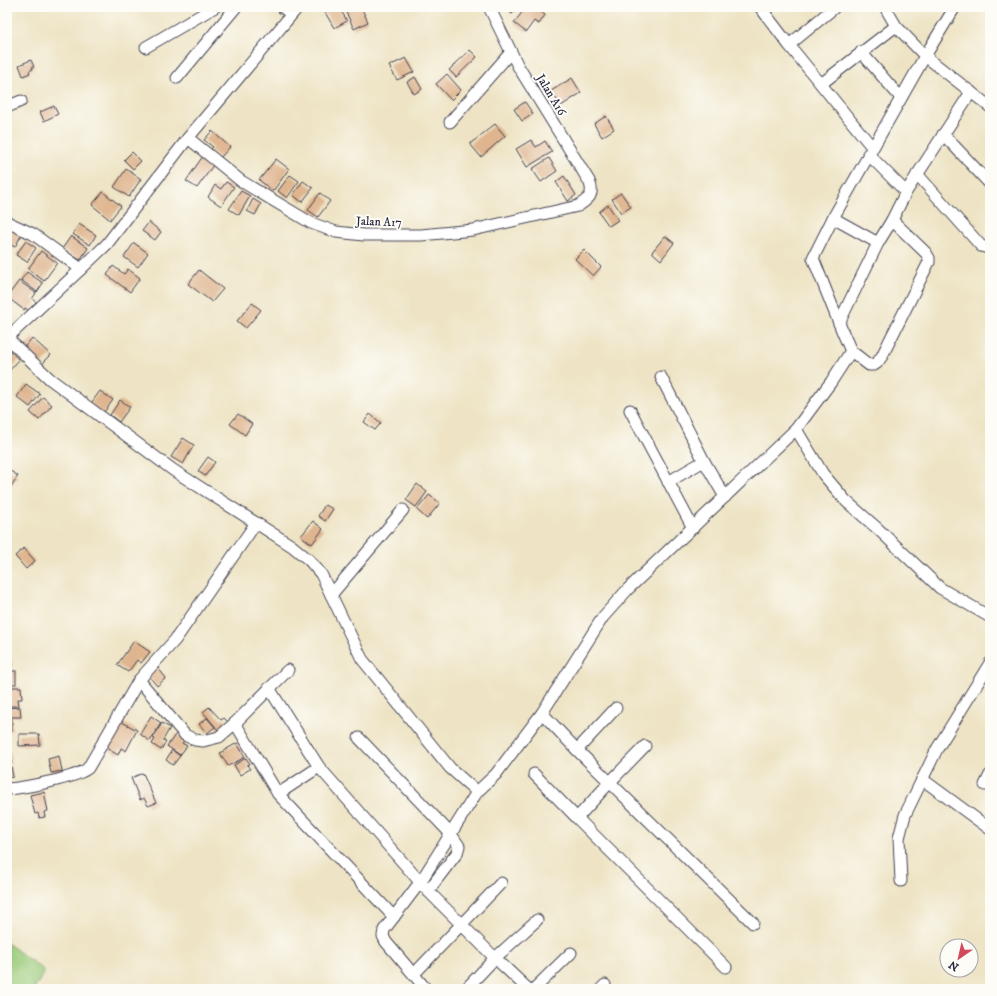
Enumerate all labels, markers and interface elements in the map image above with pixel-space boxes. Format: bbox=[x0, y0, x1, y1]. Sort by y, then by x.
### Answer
street label: Jalan A16 bbox=[532, 71, 570, 119]
street label: Jalan A17 bbox=[355, 214, 402, 230]
north arrow bbox=[939, 938, 979, 978]
text: N bbox=[946, 957, 962, 974]

